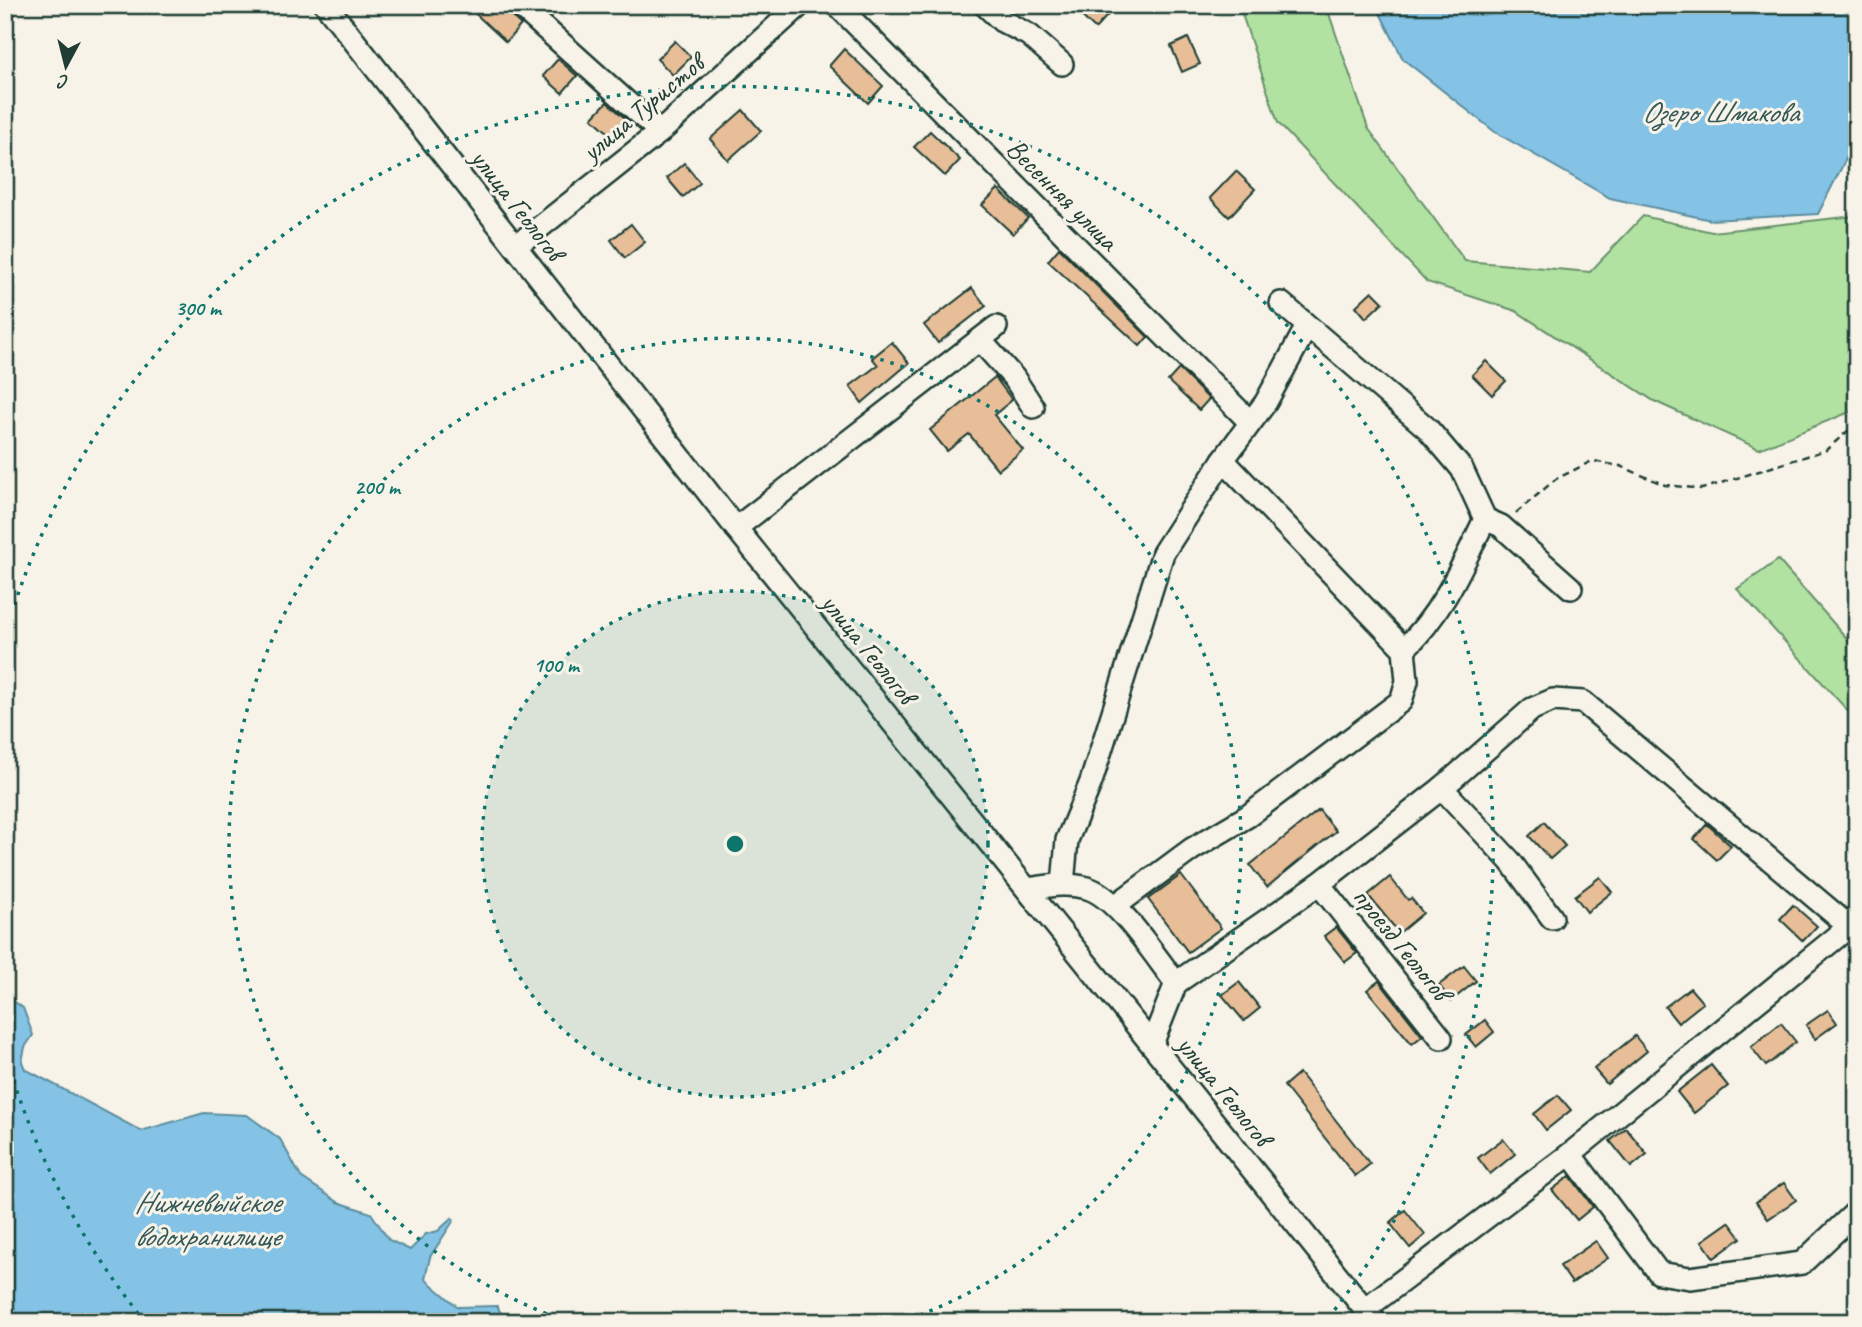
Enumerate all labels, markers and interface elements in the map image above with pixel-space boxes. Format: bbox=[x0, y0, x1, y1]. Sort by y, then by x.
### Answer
north arrow bbox=[32, 32, 102, 102]
street label: улица Туристов bbox=[572, 43, 715, 170]
text: С bbox=[55, 69, 70, 94]
water label: Озеро Шмакова bbox=[1642, 93, 1801, 131]
street label: Весенняя улица bbox=[999, 131, 1127, 259]
street label: улица Геологов bbox=[462, 140, 575, 271]
text: 300 m bbox=[175, 295, 223, 321]
text: 200 m bbox=[354, 474, 402, 500]
street label: улица Геологов bbox=[812, 584, 927, 714]
text: 100 m bbox=[533, 652, 581, 678]
centre of rings bbox=[723, 832, 747, 856]
street label: проезд Геологов bbox=[1345, 879, 1462, 1012]
street label: улица Геологов bbox=[1168, 1026, 1283, 1156]
water label: Нижневыйское водохранилище bbox=[134, 1183, 284, 1255]

